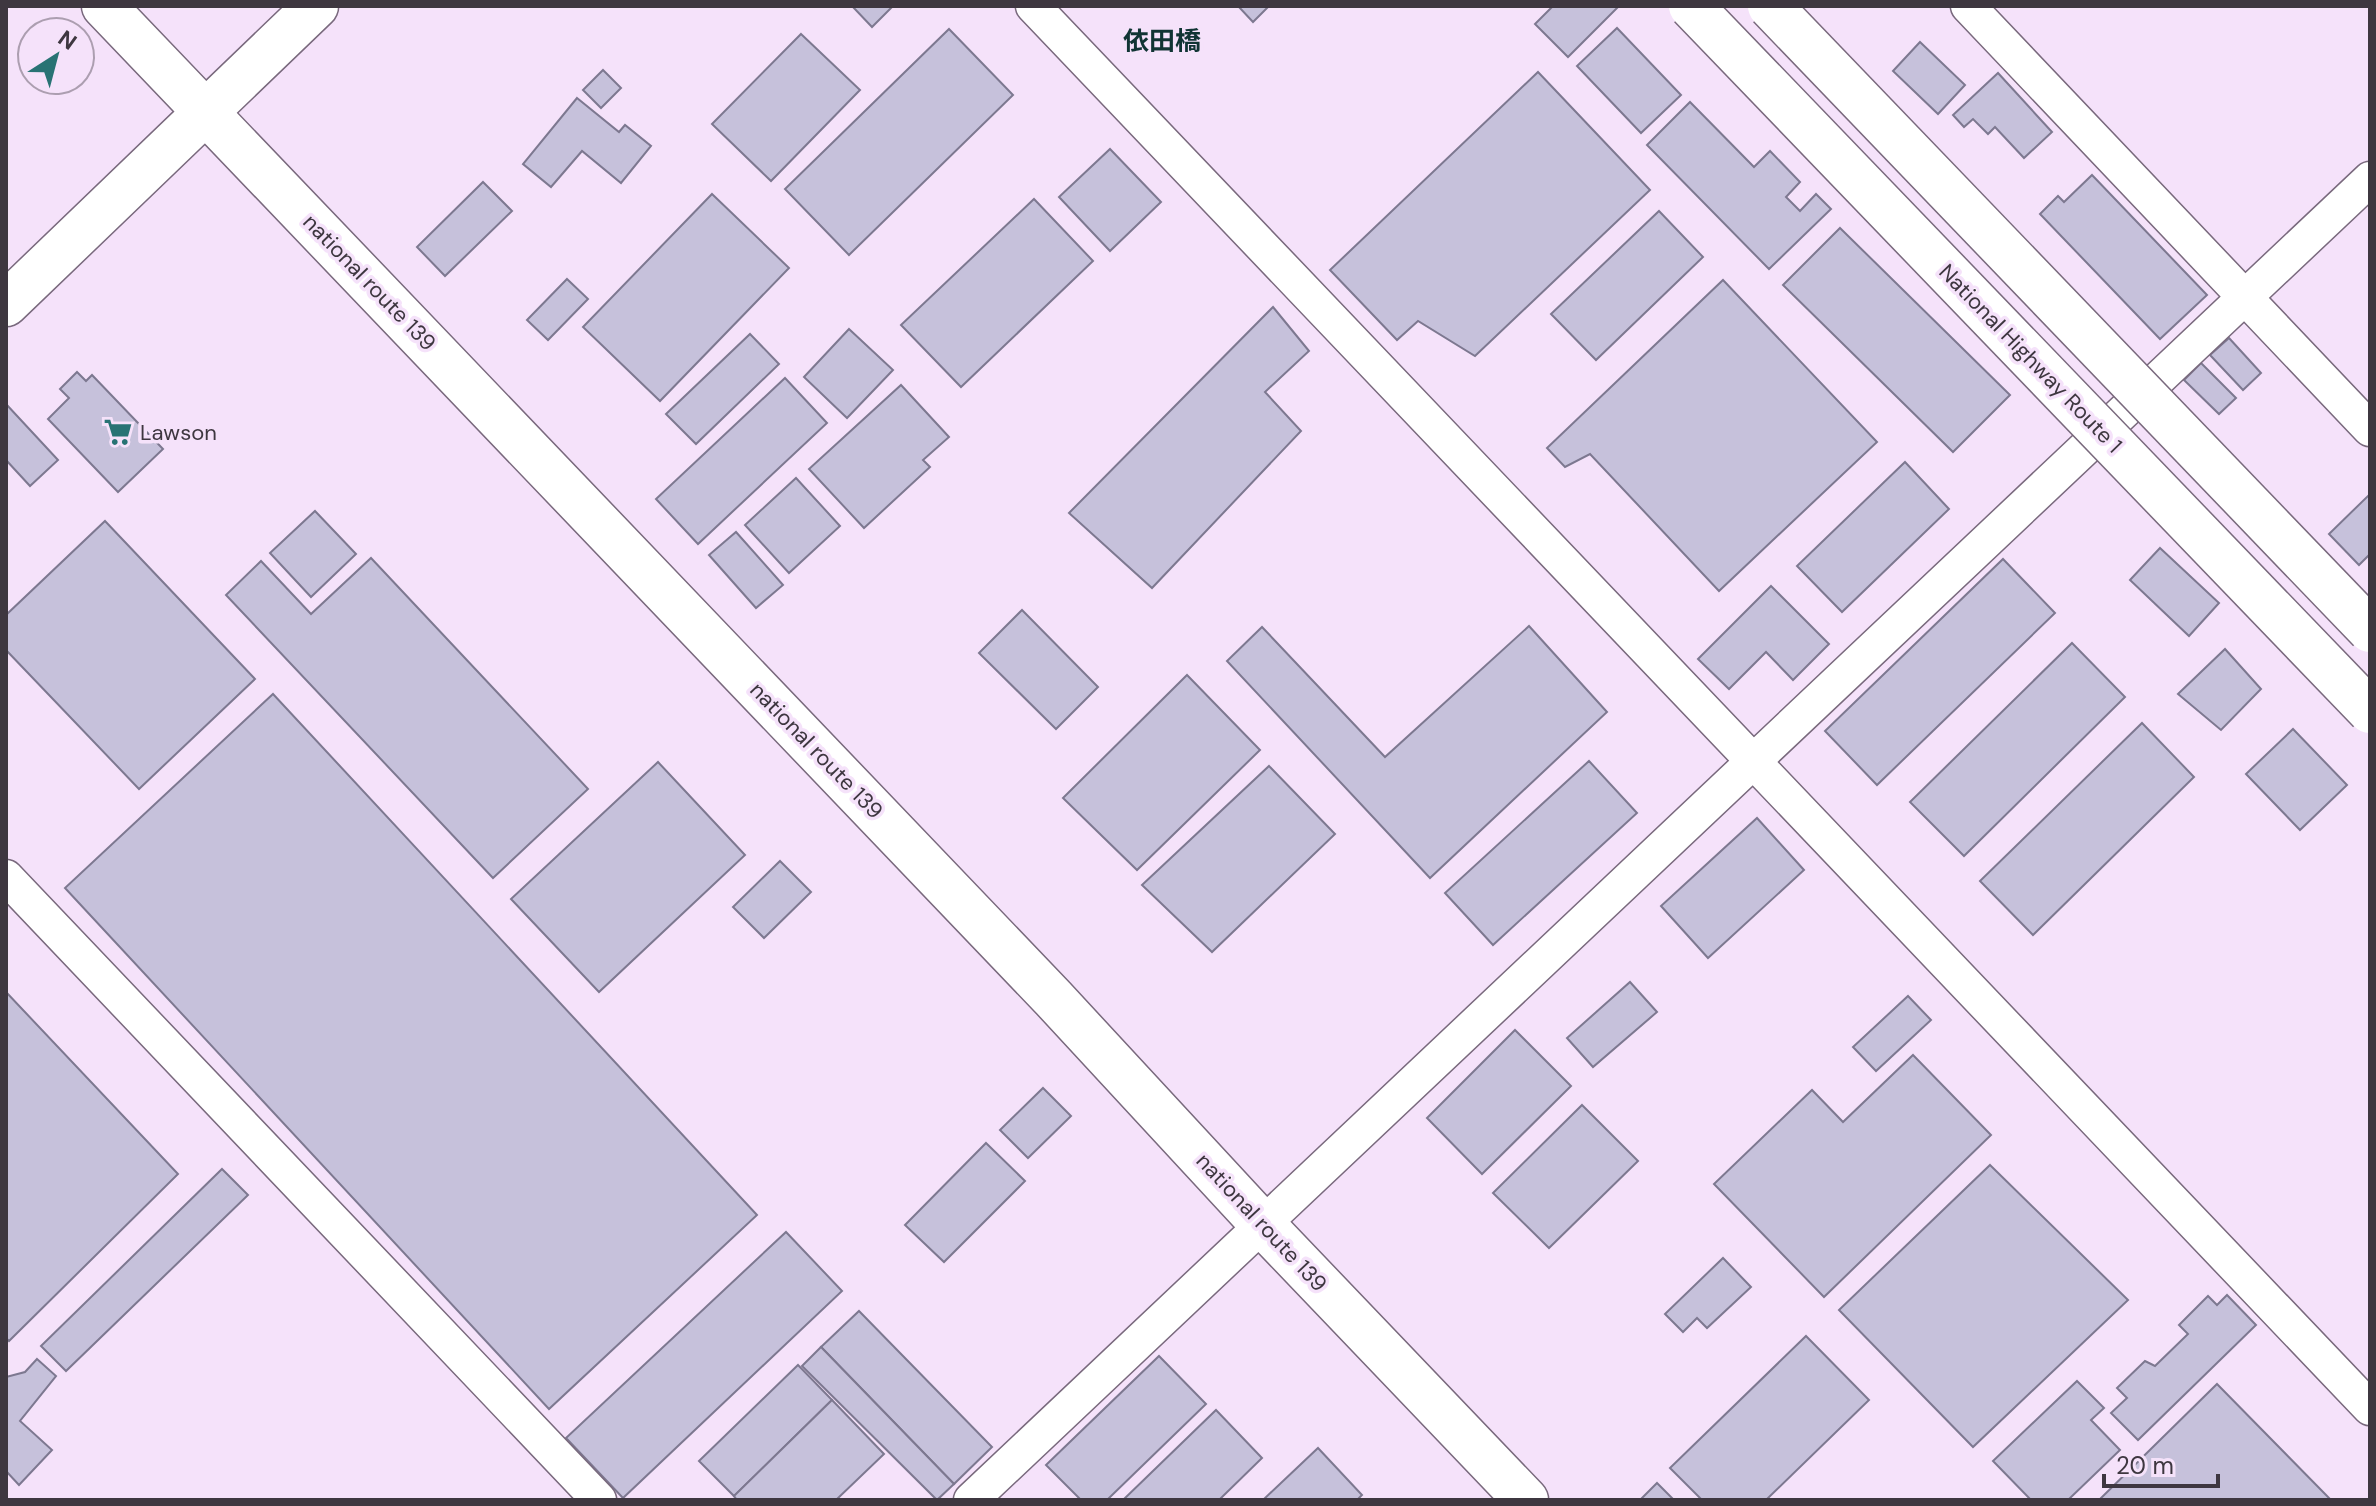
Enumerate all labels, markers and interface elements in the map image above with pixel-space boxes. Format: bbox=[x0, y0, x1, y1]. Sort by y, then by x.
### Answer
north arrow bbox=[16, 16, 96, 96]
text: N bbox=[52, 24, 82, 57]
district label: 依田橋 bbox=[1123, 24, 1201, 58]
street label: national route 139 bbox=[297, 208, 442, 357]
street label: National Highway Route 1 bbox=[1933, 258, 2129, 459]
supermarket icon: Lawson bbox=[103, 417, 133, 447]
place label: Lawson bbox=[140, 418, 217, 447]
street label: national route 139 bbox=[744, 676, 889, 825]
street label: national route 139 bbox=[1190, 1147, 1334, 1298]
scale bar bbox=[2104, 1438, 2218, 1488]
text: 20 m bbox=[2116, 1450, 2174, 1481]

